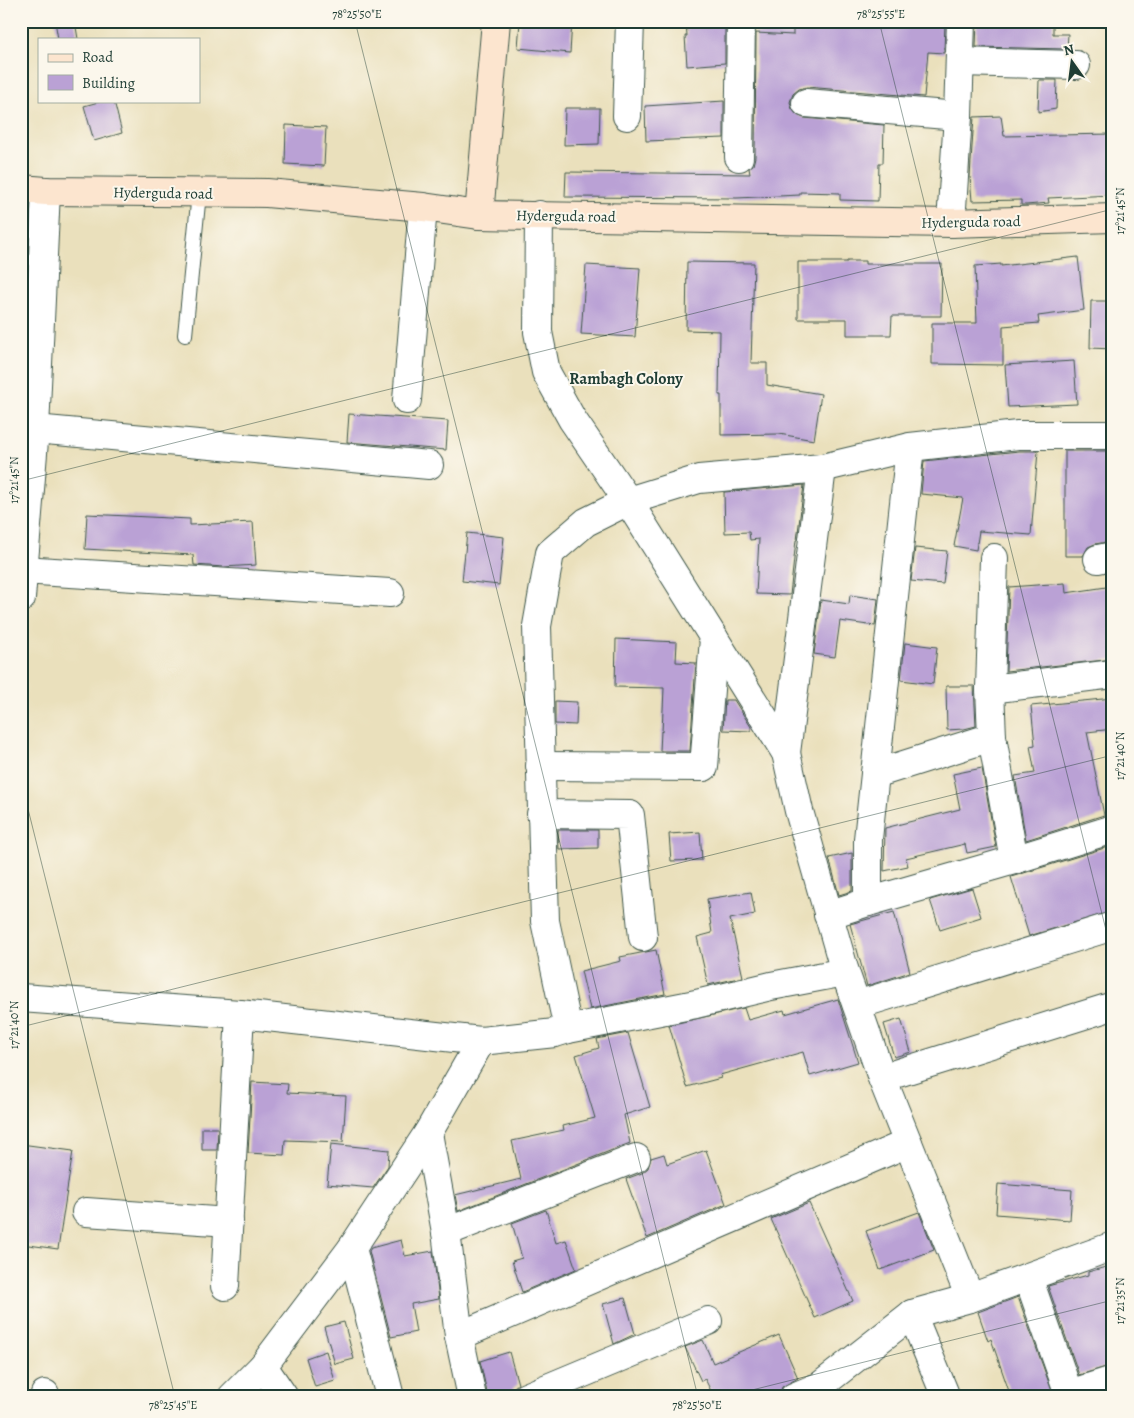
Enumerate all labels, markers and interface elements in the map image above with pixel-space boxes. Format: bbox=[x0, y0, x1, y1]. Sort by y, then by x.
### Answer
text: 78°25'50"E bbox=[332, 6, 382, 22]
text: 78°25'55"E bbox=[857, 6, 905, 22]
legend bbox=[38, 38, 200, 102]
north arrow bbox=[1046, 38, 1096, 88]
text: N bbox=[1062, 39, 1076, 60]
text: Road bbox=[82, 47, 114, 67]
text: Building bbox=[82, 73, 135, 93]
street label: Hyderguda road bbox=[113, 182, 214, 204]
text: 17°21'45"N bbox=[1112, 187, 1128, 235]
street label: Hyderguda road bbox=[516, 205, 617, 227]
street label: Hyderguda road bbox=[921, 211, 1022, 233]
district label: Rambagh Colony bbox=[569, 368, 683, 390]
text: 17°21'45"N bbox=[6, 456, 22, 504]
text: 17°21'40"N bbox=[1112, 731, 1128, 780]
text: 17°21'40"N bbox=[6, 1000, 22, 1049]
text: 17°21'35"N bbox=[1112, 1277, 1128, 1325]
text: 78°25'45"E bbox=[149, 1397, 197, 1413]
text: 78°25'50"E bbox=[672, 1397, 722, 1413]

